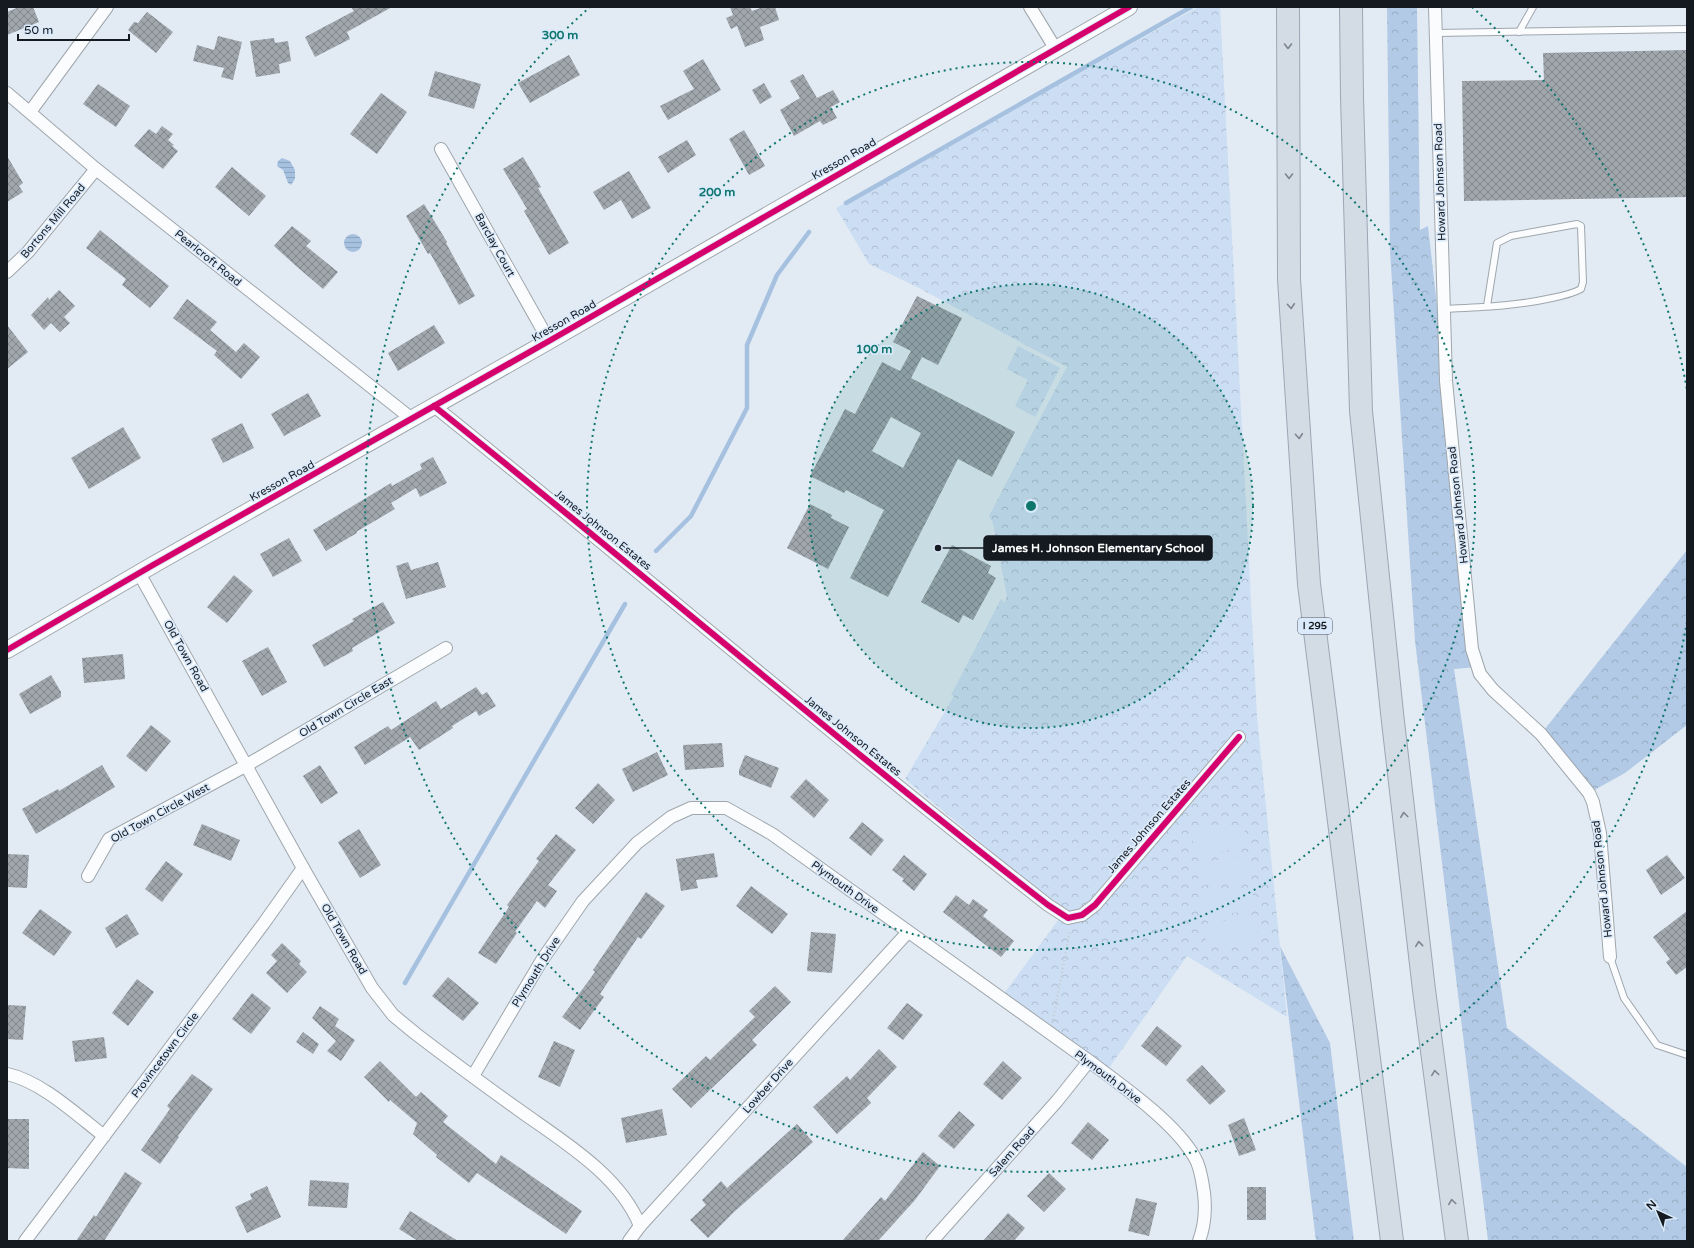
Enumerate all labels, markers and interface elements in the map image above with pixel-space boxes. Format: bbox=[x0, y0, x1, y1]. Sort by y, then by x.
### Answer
scale bar bbox=[18, 16, 129, 42]
text: 50 m bbox=[24, 23, 53, 37]
text: 300 m bbox=[542, 28, 578, 42]
one-way arrow bbox=[1284, 43, 1292, 49]
street label: Howard Johnson Road bbox=[1431, 123, 1449, 241]
street label: Kresson Road bbox=[810, 135, 879, 183]
one-way arrow bbox=[1285, 173, 1293, 179]
street label: Bortons Mill Road bbox=[18, 181, 88, 261]
text: 200 m bbox=[699, 185, 735, 199]
street label: Barclay Court bbox=[472, 211, 518, 279]
street label: Pearlcroft Road bbox=[172, 227, 244, 289]
street label: Kresson Road bbox=[530, 297, 599, 345]
one-way arrow bbox=[1286, 303, 1295, 309]
text: 100 m bbox=[856, 342, 892, 356]
one-way arrow bbox=[1295, 433, 1304, 439]
street label: Howard Johnson Road bbox=[1445, 446, 1471, 564]
street label: Kresson Road bbox=[247, 458, 317, 504]
street label: James Johnson Estates bbox=[552, 487, 654, 573]
centre of rings bbox=[1024, 499, 1038, 513]
callout: James H. Johnson Elementary School bbox=[984, 536, 1212, 560]
text: James H. Johnson Elementary School bbox=[991, 541, 1204, 556]
street label: Old Town Road bbox=[161, 618, 211, 694]
road number: I 295 bbox=[1298, 618, 1332, 634]
street label: Old Town Circle East bbox=[297, 674, 395, 740]
street label: James Johnson Estates bbox=[802, 693, 904, 779]
street label: James Johnson Estates bbox=[1105, 776, 1193, 876]
street label: Old Town Circle West bbox=[108, 780, 212, 846]
one-way arrow bbox=[1400, 812, 1409, 818]
street label: Howard Johnson Road bbox=[1589, 820, 1615, 938]
street label: Plymouth Drive bbox=[809, 858, 881, 916]
street label: Old Town Road bbox=[318, 901, 370, 977]
street label: Plymouth Drive bbox=[509, 935, 563, 1009]
one-way arrow bbox=[1415, 941, 1424, 948]
street label: Provincetown Circle bbox=[129, 1010, 201, 1100]
street label: Plymouth Drive bbox=[1072, 1048, 1144, 1106]
street label: Lowber Drive bbox=[740, 1056, 796, 1116]
one-way arrow bbox=[1431, 1070, 1440, 1077]
street label: Salem Road bbox=[986, 1124, 1038, 1180]
north arrow bbox=[1638, 1192, 1678, 1232]
text: N bbox=[1644, 1197, 1659, 1213]
one-way arrow bbox=[1448, 1199, 1457, 1205]

